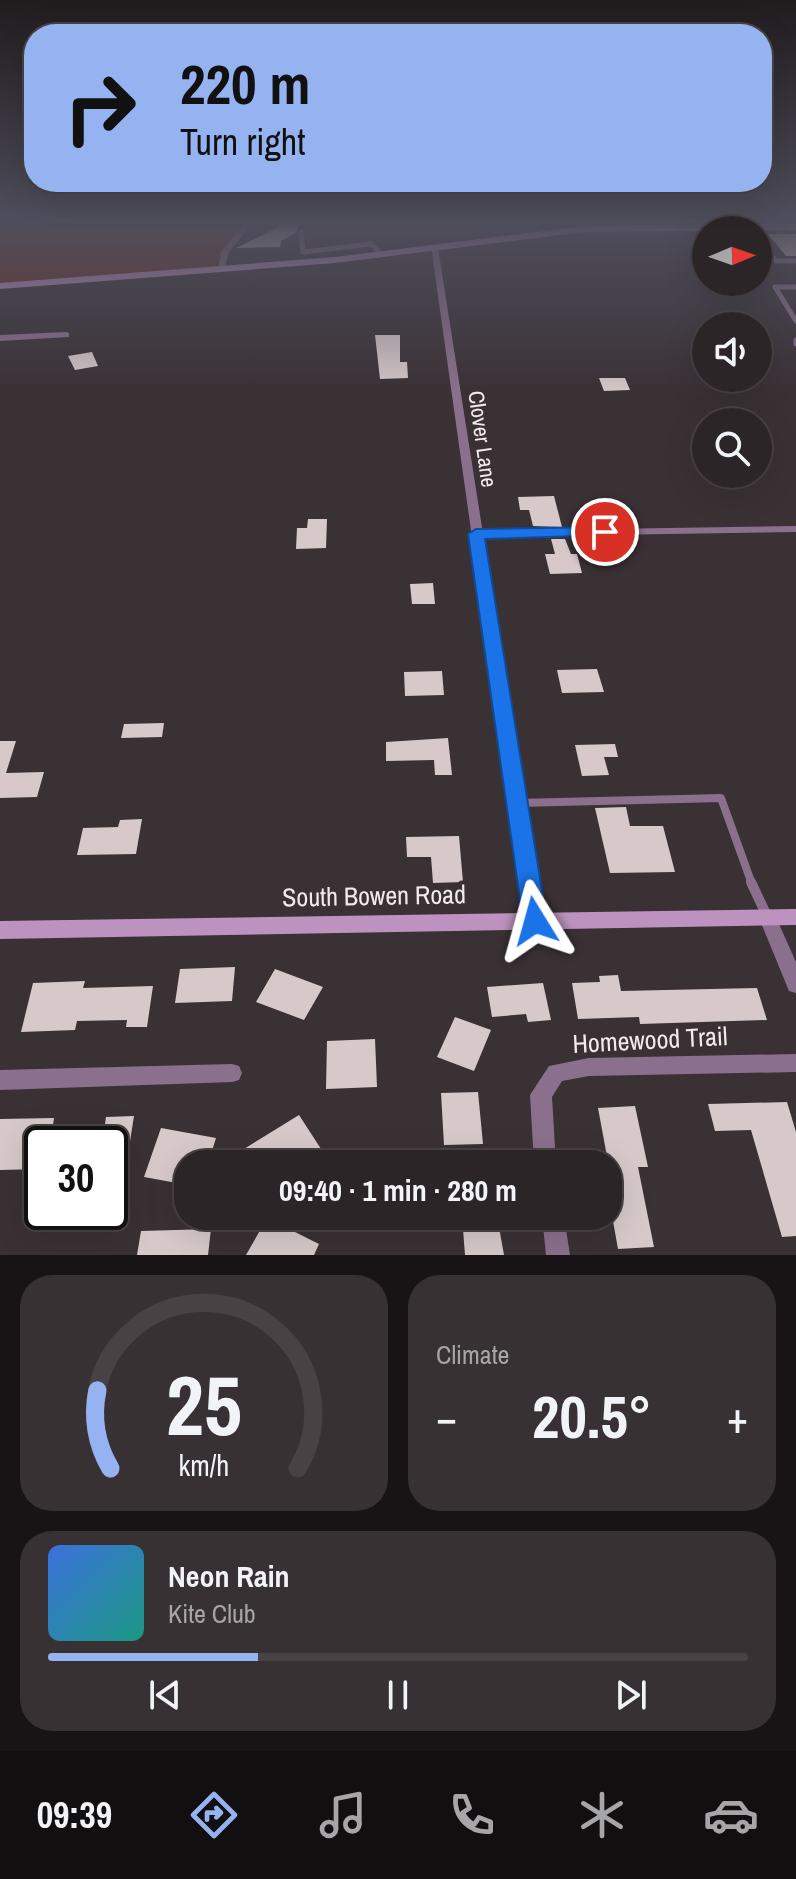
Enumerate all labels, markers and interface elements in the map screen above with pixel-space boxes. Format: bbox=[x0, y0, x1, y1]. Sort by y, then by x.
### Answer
text: 220 m bbox=[180, 46, 310, 121]
icon: right bbox=[48, 56, 152, 160]
text: Turn right bbox=[180, 118, 305, 166]
north arrow bbox=[692, 216, 772, 296]
map controls bbox=[692, 216, 772, 488]
button: sound bbox=[692, 312, 772, 392]
street label: Clover Lane bbox=[461, 389, 505, 489]
button: search bbox=[692, 408, 772, 488]
pin bbox=[571, 498, 639, 566]
icon: arrive bbox=[583, 510, 627, 554]
street label: South Bowen Road bbox=[282, 876, 466, 915]
position arrow bbox=[493, 879, 577, 963]
street label: Homewood Trail bbox=[572, 1018, 728, 1061]
speed limit sign: 30 bbox=[24, 1126, 128, 1230]
text: 09:40 · 1 min · 280 m bbox=[279, 1170, 517, 1210]
text: Climate bbox=[436, 1337, 509, 1372]
text: 25 bbox=[166, 1349, 242, 1461]
text: 20.5° bbox=[532, 1376, 652, 1457]
text: − bbox=[436, 1387, 457, 1447]
text: + bbox=[727, 1387, 748, 1447]
text: km/h bbox=[179, 1446, 229, 1485]
text: Neon Rain bbox=[168, 1556, 290, 1596]
text: Kite Club bbox=[168, 1596, 256, 1631]
icon: previous bbox=[143, 1673, 187, 1717]
icon: pause bbox=[376, 1673, 420, 1717]
icon: next bbox=[609, 1673, 653, 1717]
icon: directions bbox=[186, 1787, 242, 1843]
icon: music bbox=[315, 1787, 371, 1843]
icon: phone bbox=[444, 1787, 500, 1843]
icon: climate bbox=[574, 1787, 630, 1843]
icon: car bbox=[703, 1787, 759, 1843]
text: 09:39 bbox=[37, 1791, 112, 1839]

